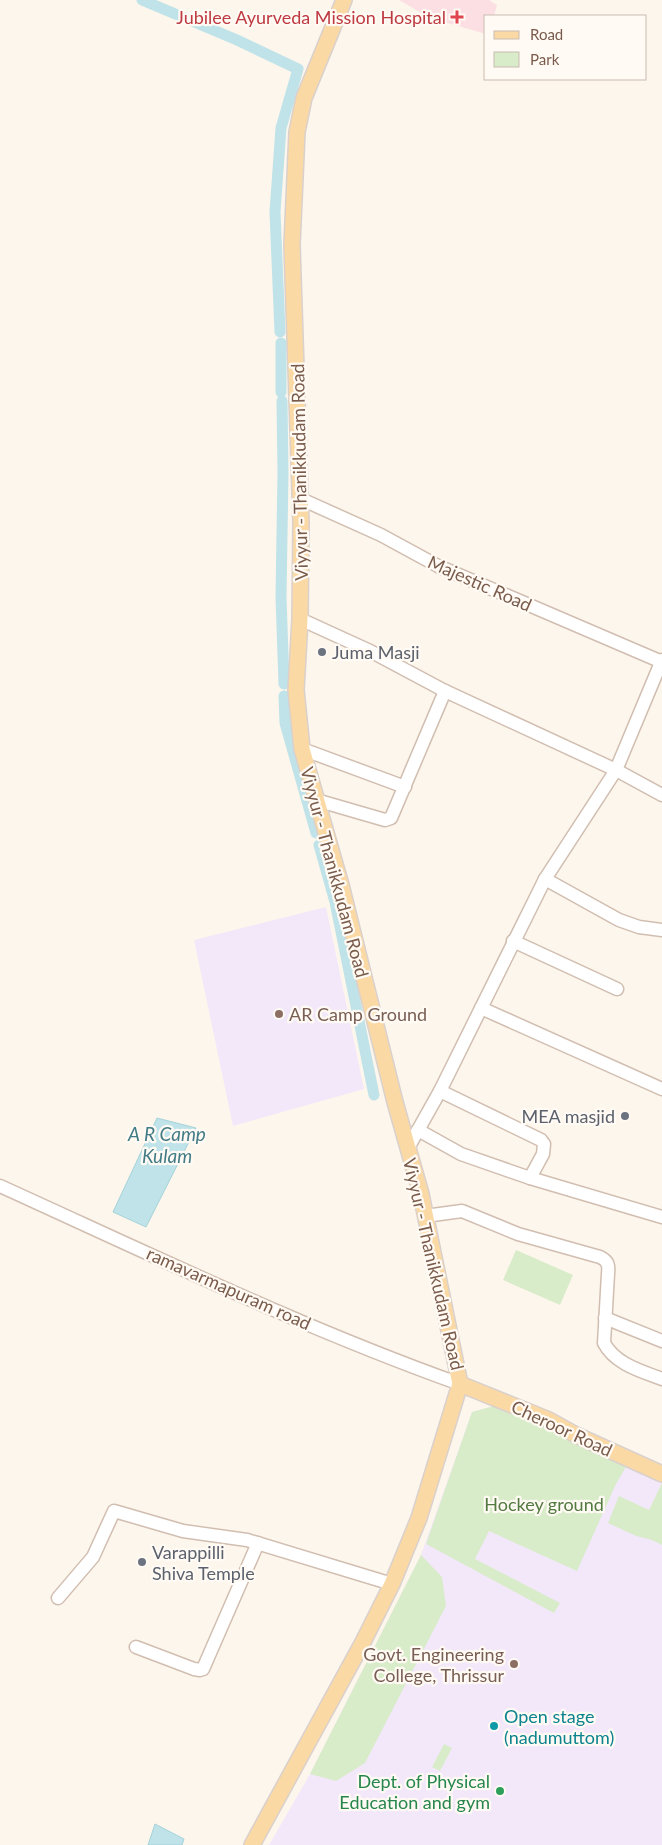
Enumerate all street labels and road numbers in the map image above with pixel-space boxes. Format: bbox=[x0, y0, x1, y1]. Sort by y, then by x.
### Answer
street label: Viyyur - Thanikkudam Road bbox=[286, 363, 312, 581]
street label: Majestic Road bbox=[425, 550, 535, 616]
street label: Viyyur - Thanikkudam Road bbox=[296, 764, 374, 980]
street label: Viyyur - Thanikkudam Road bbox=[399, 1156, 469, 1372]
street label: ramavarmapuram road bbox=[143, 1242, 315, 1334]
street label: Cheroor Road bbox=[508, 1395, 616, 1461]

